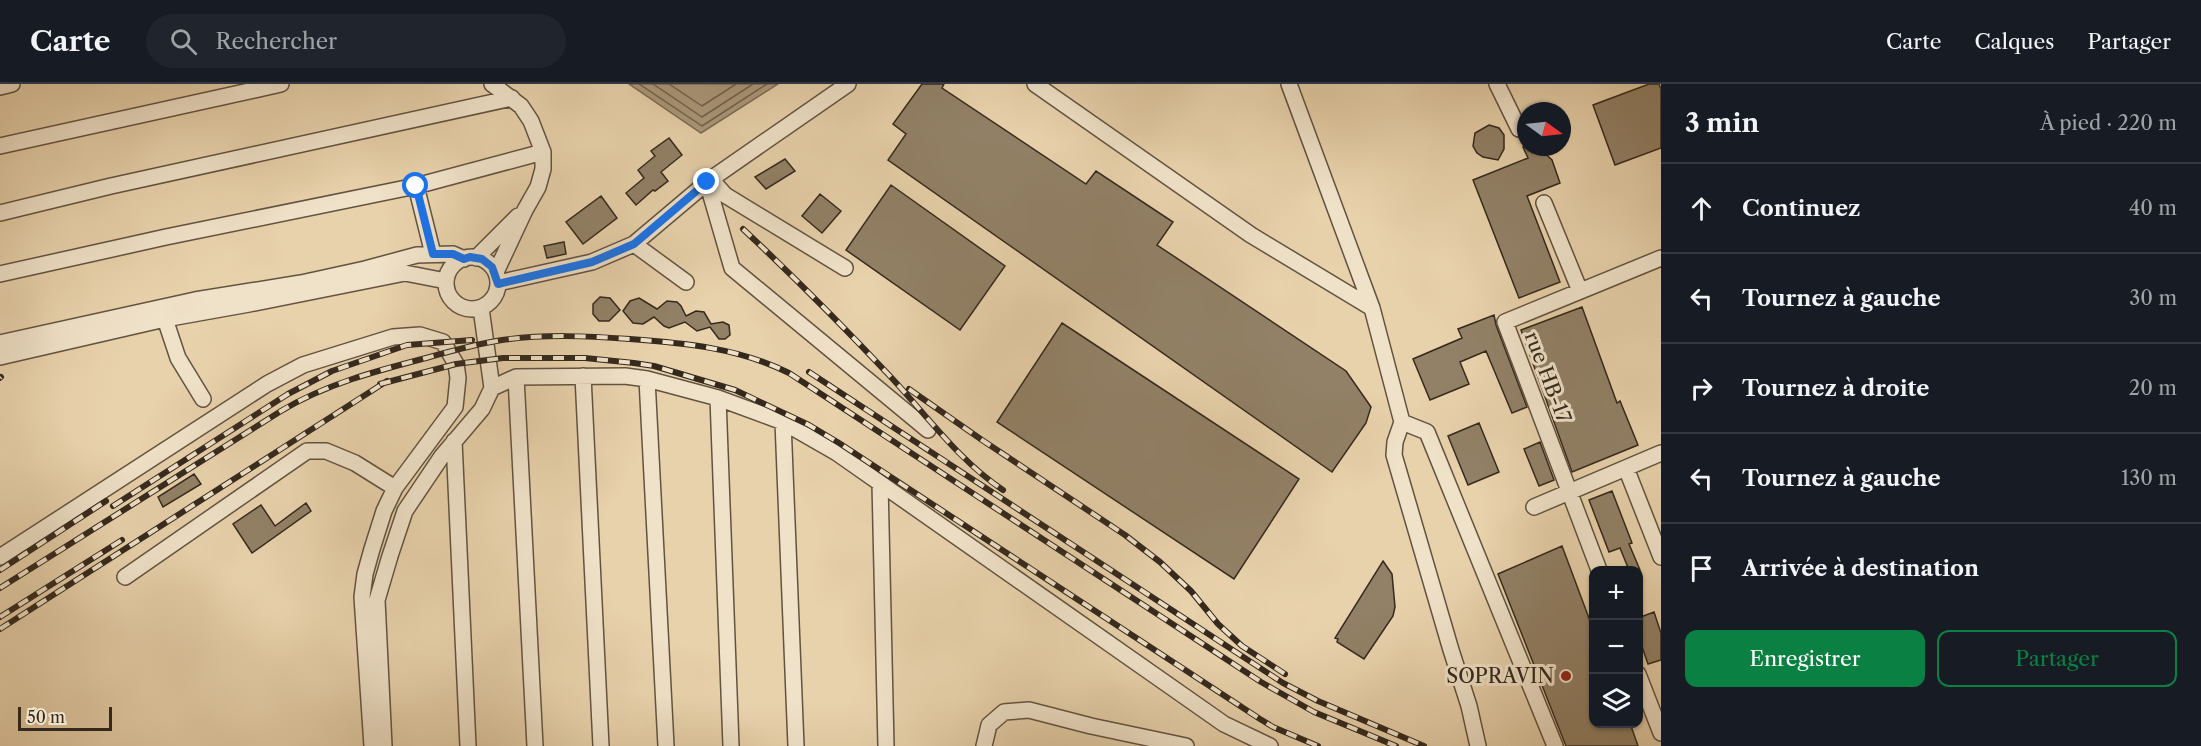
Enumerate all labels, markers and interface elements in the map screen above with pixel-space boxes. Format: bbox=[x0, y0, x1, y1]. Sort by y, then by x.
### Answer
search box bbox=[146, 14, 566, 68]
text: Carte bbox=[30, 24, 110, 58]
icon: search bbox=[167, 25, 200, 58]
text: Rechercher bbox=[215, 28, 337, 55]
text: Carte bbox=[1886, 29, 1941, 54]
text: Calques bbox=[1974, 29, 2054, 54]
text: Partager bbox=[2087, 29, 2171, 54]
north arrow bbox=[1517, 102, 1571, 156]
text: 3 min bbox=[1685, 107, 1759, 139]
text: À pied · 220 m bbox=[2040, 111, 2177, 135]
route end bbox=[693, 168, 719, 194]
route start bbox=[402, 172, 428, 198]
icon: ahead bbox=[1685, 192, 1718, 225]
text: Continuez bbox=[1742, 195, 1861, 222]
text: 40 m bbox=[2129, 196, 2177, 220]
icon: left bbox=[1685, 282, 1718, 315]
text: Tournez à gauche bbox=[1742, 285, 1941, 312]
text: 30 m bbox=[2129, 286, 2177, 310]
street label: rue HB-17 bbox=[1520, 328, 1576, 426]
icon: right bbox=[1685, 372, 1718, 405]
text: Tournez à droite bbox=[1742, 375, 1929, 402]
text: 20 m bbox=[2129, 376, 2177, 400]
icon: left bbox=[1685, 462, 1718, 495]
text: Tournez à gauche bbox=[1742, 465, 1941, 492]
text: 130 m bbox=[2121, 466, 2177, 490]
icon: arrive bbox=[1685, 552, 1718, 585]
text: Arrivée à destination bbox=[1742, 555, 1979, 582]
map controls bbox=[1589, 566, 1643, 728]
button: + bbox=[1589, 566, 1643, 620]
button: − bbox=[1589, 620, 1643, 674]
button: Enregistrer bbox=[1685, 630, 1925, 687]
button: Partager bbox=[1937, 630, 2177, 687]
place label: SOPRAVIN bbox=[1446, 664, 1554, 688]
marker: SOPRAVIN bbox=[1559, 669, 1573, 683]
button: layers bbox=[1589, 674, 1643, 728]
scale bar bbox=[18, 704, 112, 732]
text: 50 m bbox=[27, 707, 65, 727]

